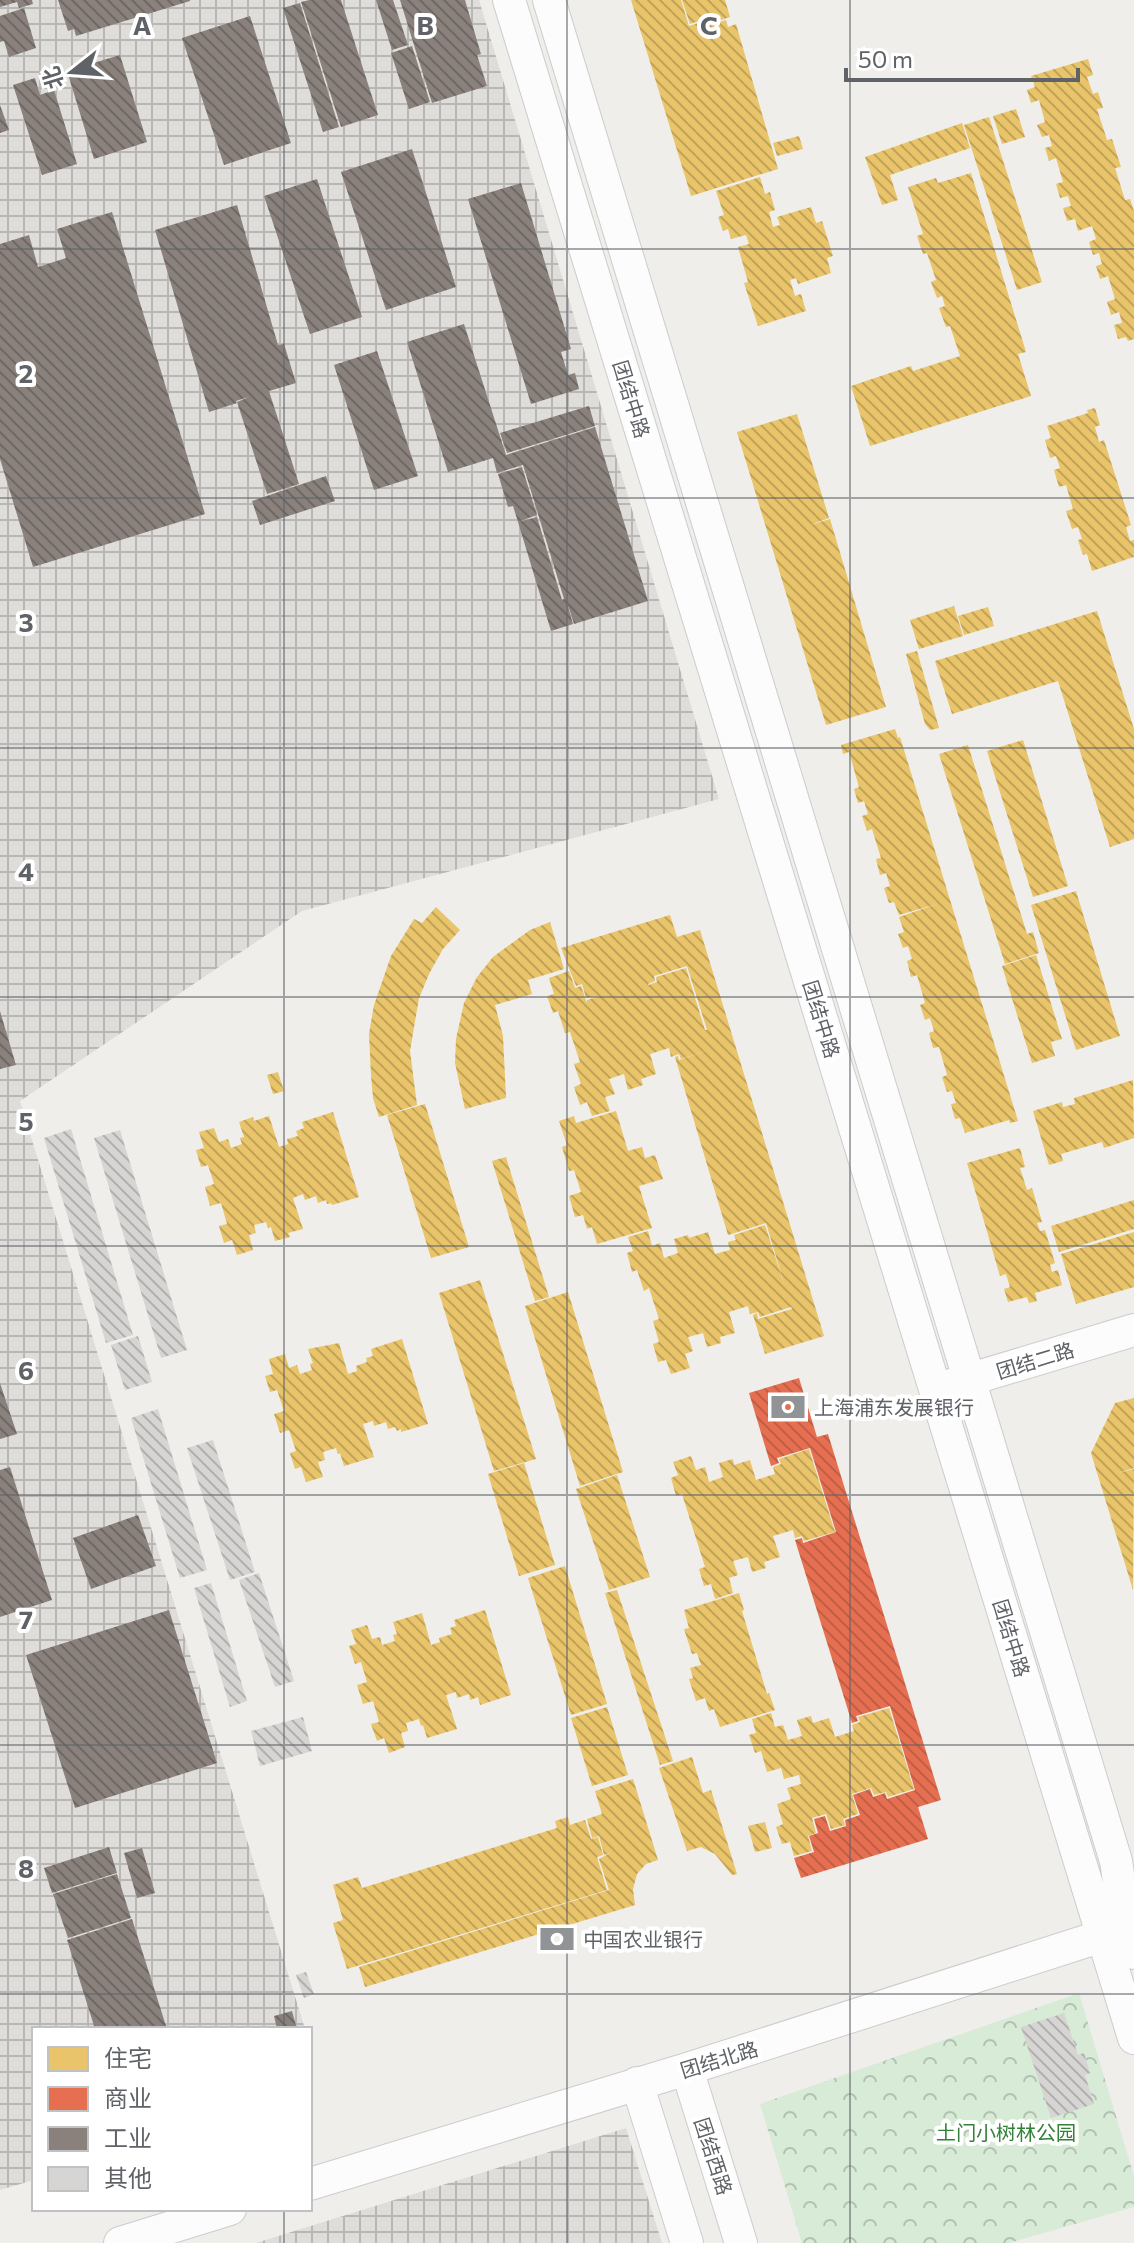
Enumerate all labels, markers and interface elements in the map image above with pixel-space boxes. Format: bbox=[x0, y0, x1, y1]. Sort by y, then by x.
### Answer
text: A bbox=[133, 9, 152, 40]
text: B bbox=[416, 9, 434, 40]
text: C bbox=[700, 9, 718, 40]
north arrow bbox=[32, 32, 112, 112]
scale bar bbox=[846, 32, 1078, 82]
text: 50 m bbox=[858, 44, 913, 73]
text: 北 bbox=[36, 64, 69, 92]
text: 2 bbox=[19, 357, 33, 388]
street label: 团结中路 bbox=[609, 357, 655, 441]
text: 3 bbox=[18, 606, 34, 637]
text: 4 bbox=[18, 855, 34, 886]
street label: 团结中路 bbox=[799, 977, 845, 1061]
text: 5 bbox=[18, 1105, 34, 1136]
street label: 团结二路 bbox=[993, 1337, 1077, 1383]
text: 6 bbox=[18, 1354, 34, 1385]
bank icon: 上海浦东发展银行 bbox=[769, 1388, 807, 1426]
place label: 上海浦东发展银行 bbox=[814, 1395, 974, 1419]
street label: 团结中路 bbox=[989, 1596, 1035, 1680]
text: 7 bbox=[19, 1603, 33, 1634]
text: 8 bbox=[18, 1852, 34, 1883]
bank icon: 中国农业银行 bbox=[538, 1920, 576, 1958]
place label: 中国农业银行 bbox=[583, 1927, 703, 1951]
legend bbox=[32, 2027, 312, 2211]
street label: 团结北路 bbox=[677, 2036, 761, 2082]
text: 住宅 bbox=[104, 2043, 152, 2072]
text: 商业 bbox=[104, 2083, 152, 2112]
street label: 团结西路 bbox=[690, 2114, 738, 2198]
park label: 土门小树林公园 bbox=[936, 2120, 1076, 2144]
text: 工业 bbox=[104, 2123, 152, 2152]
text: 其他 bbox=[104, 2163, 152, 2192]

